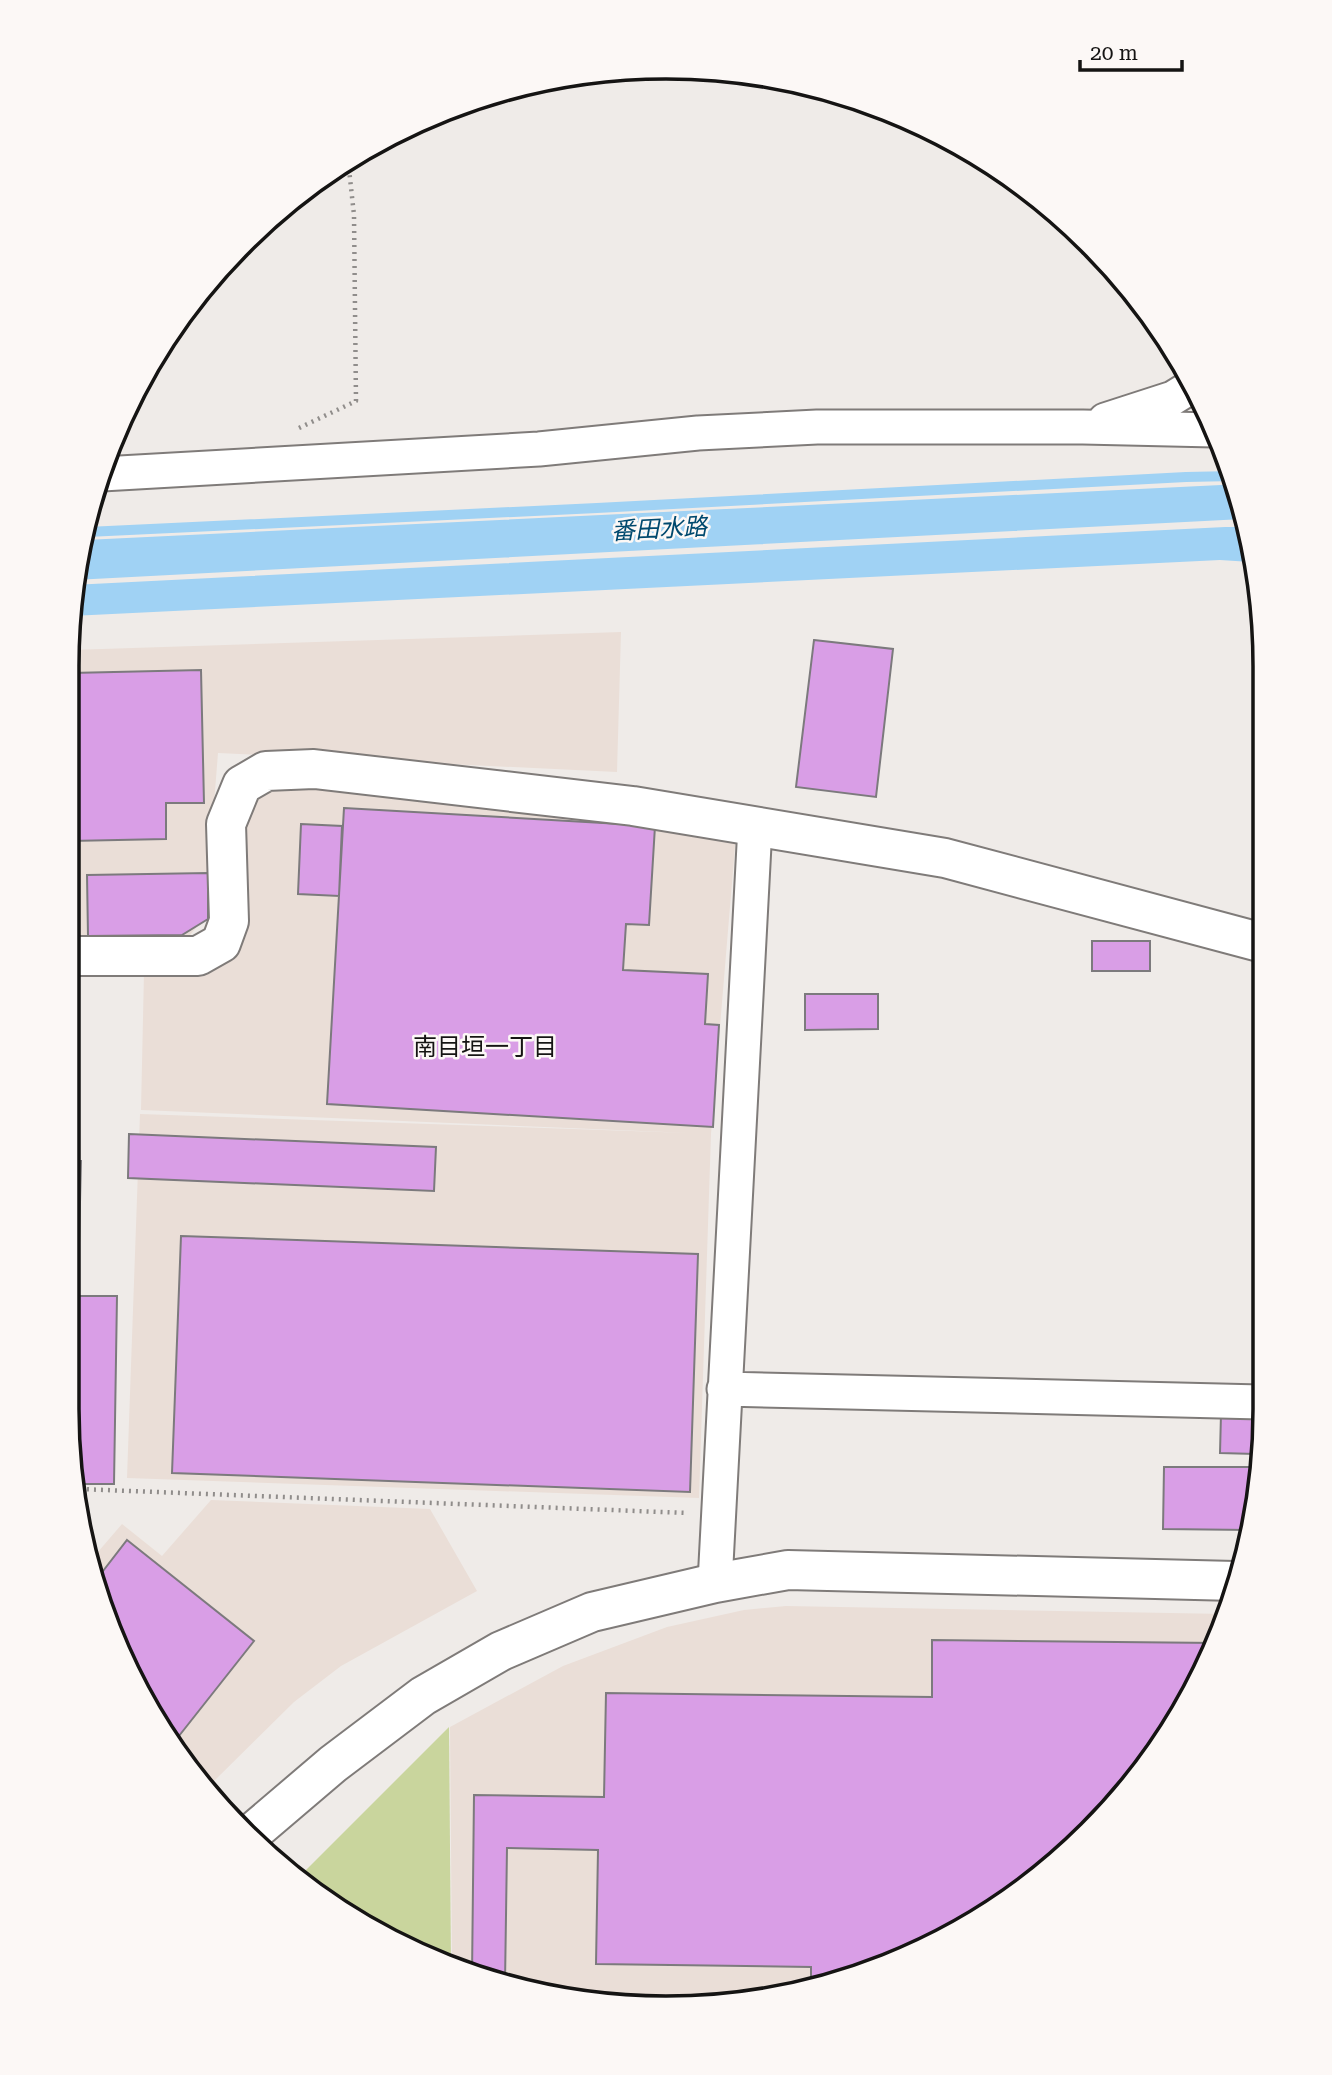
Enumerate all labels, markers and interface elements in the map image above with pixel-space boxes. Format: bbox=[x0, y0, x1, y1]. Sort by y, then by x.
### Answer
scale bar bbox=[1080, 28, 1182, 72]
text: 20 m bbox=[1090, 41, 1138, 65]
water label: 番田水路 bbox=[610, 512, 710, 545]
district label: 南目垣一丁目 bbox=[413, 1033, 557, 1061]

